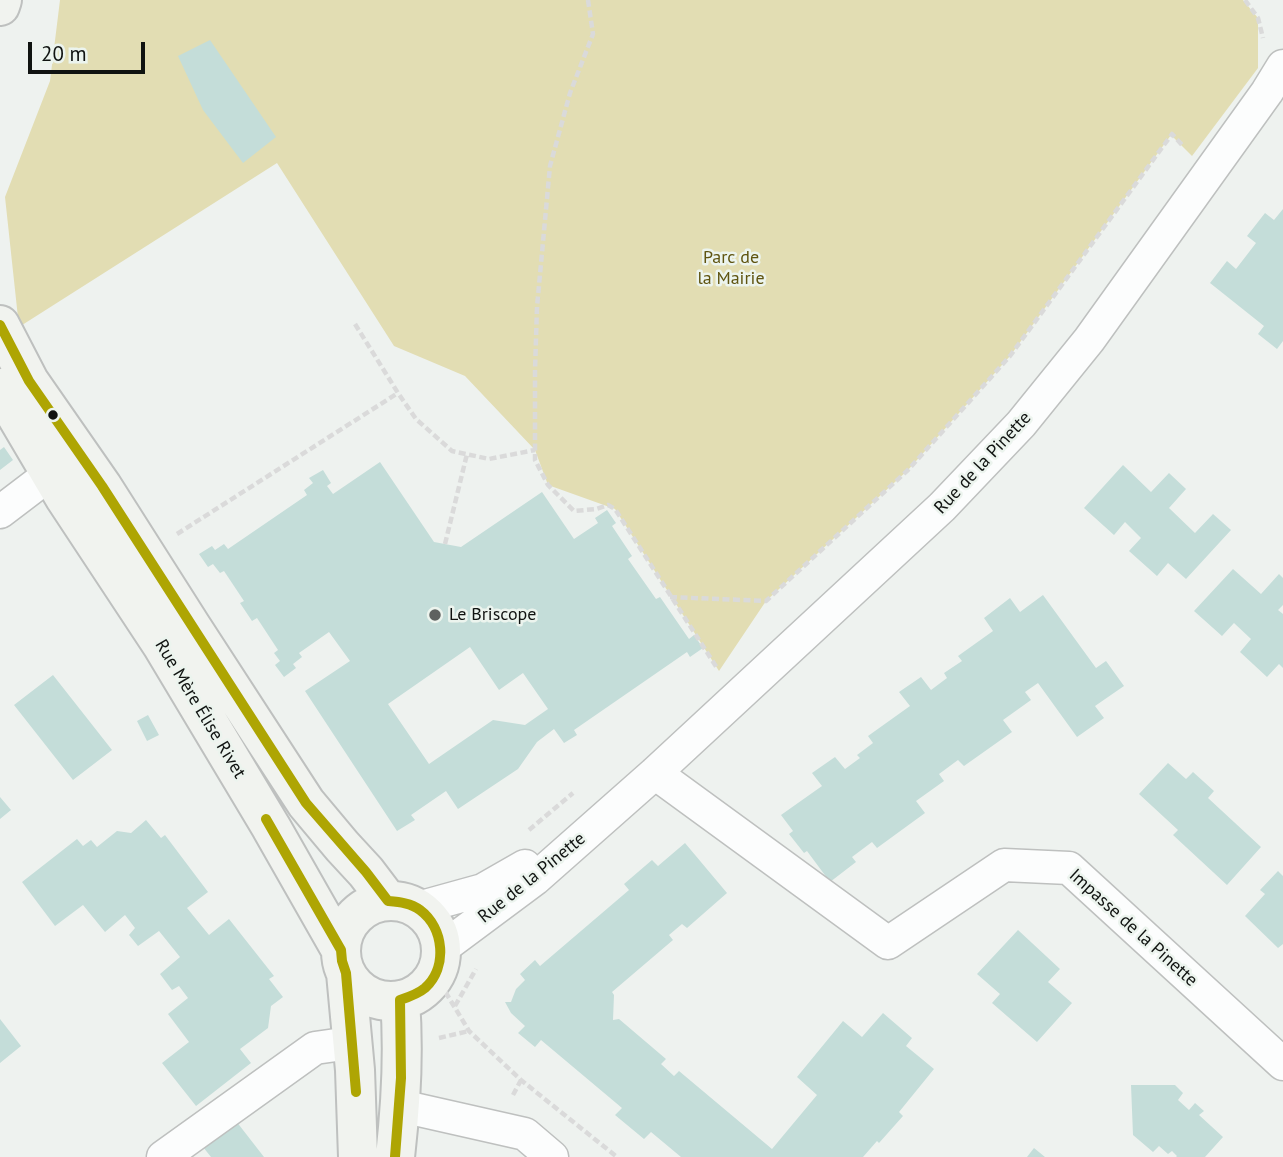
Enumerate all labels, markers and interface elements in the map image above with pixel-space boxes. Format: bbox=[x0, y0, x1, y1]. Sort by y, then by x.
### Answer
scale bar bbox=[32, 28, 149, 72]
text: 20 m bbox=[41, 40, 87, 67]
park label: Parc de la Mairie bbox=[697, 247, 765, 290]
street label: Rue de la Pinette bbox=[930, 407, 1036, 519]
unlabelled marker bbox=[46, 408, 60, 422]
place label: Le Briscope bbox=[449, 604, 536, 626]
marker: Le Briscope bbox=[427, 607, 443, 623]
street label: Rue Mère Élise Rivet bbox=[150, 636, 250, 782]
street label: Rue de la Pinette bbox=[474, 828, 590, 928]
street label: Impasse de la Pinette bbox=[1064, 865, 1202, 991]

